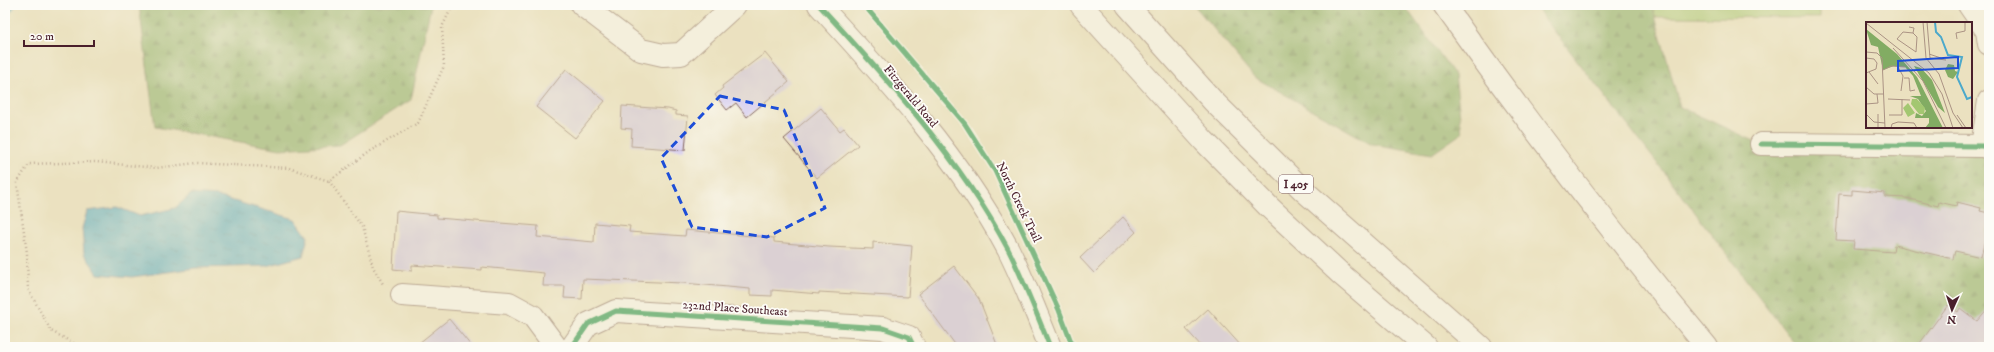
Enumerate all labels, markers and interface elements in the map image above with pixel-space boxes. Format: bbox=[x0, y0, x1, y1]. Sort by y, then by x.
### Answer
scale bar bbox=[24, 22, 94, 48]
inset map bbox=[1866, 22, 1972, 128]
text: 20 m bbox=[30, 29, 54, 44]
street label: Fitzgerald Road bbox=[880, 62, 941, 131]
street label: North Creek Trail bbox=[993, 160, 1045, 245]
road number: I 405 bbox=[1279, 175, 1313, 193]
north arrow bbox=[1932, 290, 1972, 330]
street label: 232nd Place Southeast bbox=[682, 297, 788, 320]
text: N bbox=[1947, 312, 1956, 326]

